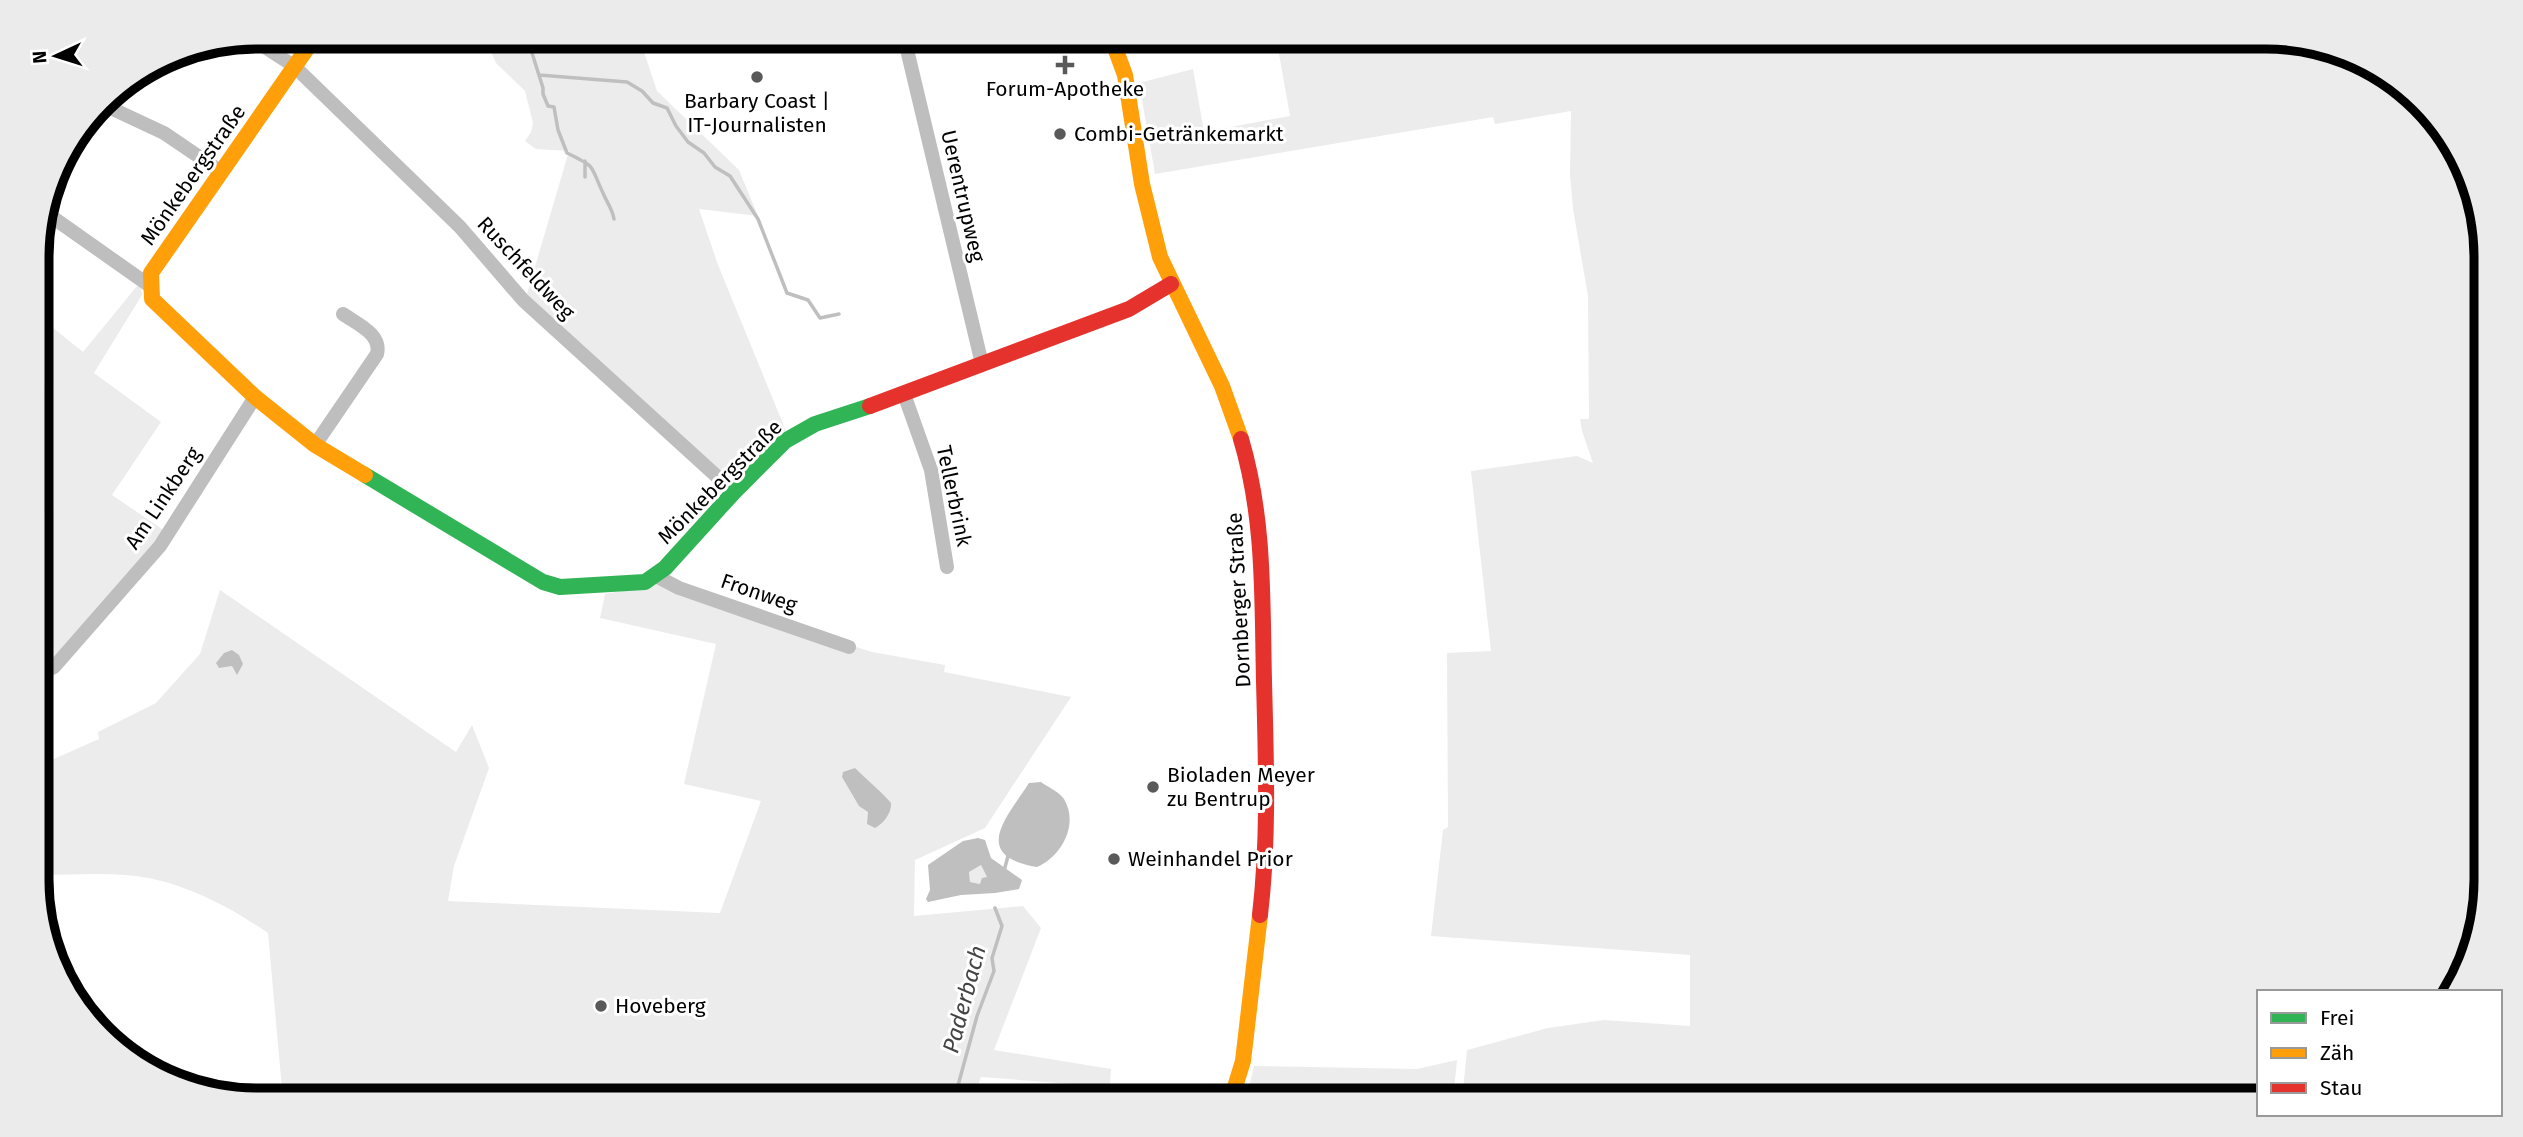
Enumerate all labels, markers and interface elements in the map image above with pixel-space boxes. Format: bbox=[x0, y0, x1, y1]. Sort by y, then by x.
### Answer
north arrow bbox=[21, 21, 91, 91]
text: N bbox=[28, 50, 51, 64]
marker: Forum-Apotheke bbox=[1057, 57, 1073, 73]
marker: Barbary Coast | IT-Journalisten bbox=[749, 69, 765, 85]
place label: Forum-Apotheke bbox=[986, 76, 1144, 102]
place label: Barbary Coast | IT-Journalisten bbox=[684, 88, 830, 138]
street label: Mönkebergstraße bbox=[135, 100, 251, 250]
place label: Combi-Getränkemarkt bbox=[1074, 121, 1284, 147]
marker: Combi-Getränkemarkt bbox=[1052, 126, 1068, 142]
street label: Uerentrupweg bbox=[935, 128, 991, 264]
street label: Ruschfeldweg bbox=[472, 211, 580, 325]
street label: Mönkebergstraße bbox=[652, 414, 788, 550]
street label: Am Linkberg bbox=[119, 442, 207, 554]
street label: Tellerbrink bbox=[931, 443, 977, 549]
street label: Dornberger Straße bbox=[1221, 512, 1257, 688]
street label: Fronweg bbox=[717, 568, 801, 618]
place label: Bioladen Meyer zu Bentrup bbox=[1167, 762, 1315, 812]
marker: Bioladen Meyer zu Bentrup bbox=[1145, 779, 1161, 795]
place label: Weinhandel Prior bbox=[1128, 846, 1293, 872]
marker: Weinhandel Prior bbox=[1106, 851, 1122, 867]
water label: Paderbach bbox=[936, 942, 992, 1056]
legend bbox=[2257, 990, 2502, 1116]
place label: Hoveberg bbox=[615, 993, 706, 1019]
marker: Hoveberg bbox=[593, 998, 609, 1014]
text: Frei bbox=[2320, 1005, 2354, 1031]
text: Zäh bbox=[2320, 1040, 2354, 1066]
text: Stau bbox=[2320, 1075, 2363, 1101]

